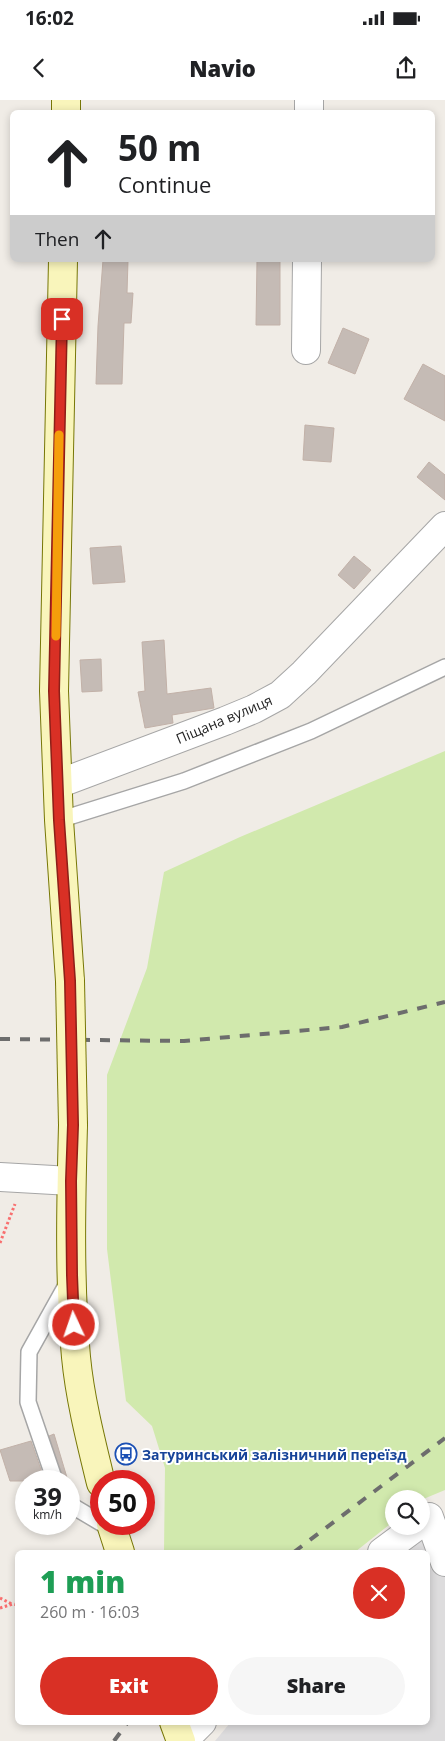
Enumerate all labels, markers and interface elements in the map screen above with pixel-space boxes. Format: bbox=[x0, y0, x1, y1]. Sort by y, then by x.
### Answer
text: 16:02 bbox=[25, 5, 74, 31]
text: Navio bbox=[189, 53, 256, 83]
icon: back bbox=[25, 54, 53, 82]
icon: share bbox=[392, 54, 420, 82]
text: 50 m bbox=[118, 124, 201, 171]
icon: ahead bbox=[35, 130, 100, 195]
text: Continue bbox=[118, 169, 211, 199]
icon: ahead bbox=[89, 225, 117, 253]
text: Then bbox=[35, 226, 79, 252]
pin bbox=[41, 298, 83, 340]
icon: arrive bbox=[48, 305, 76, 333]
street label: Піщана вулиця bbox=[173, 690, 275, 748]
position arrow bbox=[47, 1298, 99, 1350]
bus stop icon: Затуринський залізничний переїзд bbox=[114, 1442, 138, 1466]
place label: Затуринський залізничний переїзд bbox=[142, 1445, 407, 1464]
speed limit sign: 50 bbox=[90, 1470, 155, 1535]
text: 39 bbox=[33, 1479, 62, 1513]
map controls bbox=[385, 1490, 430, 1535]
button: search bbox=[385, 1490, 430, 1535]
text: km/h bbox=[33, 1506, 62, 1523]
text: 1 min bbox=[40, 1561, 125, 1602]
button: close bbox=[353, 1567, 405, 1619]
text: 260 m · 16:03 bbox=[40, 1601, 140, 1623]
button: Exit bbox=[40, 1657, 218, 1715]
button: Share bbox=[228, 1657, 405, 1715]

